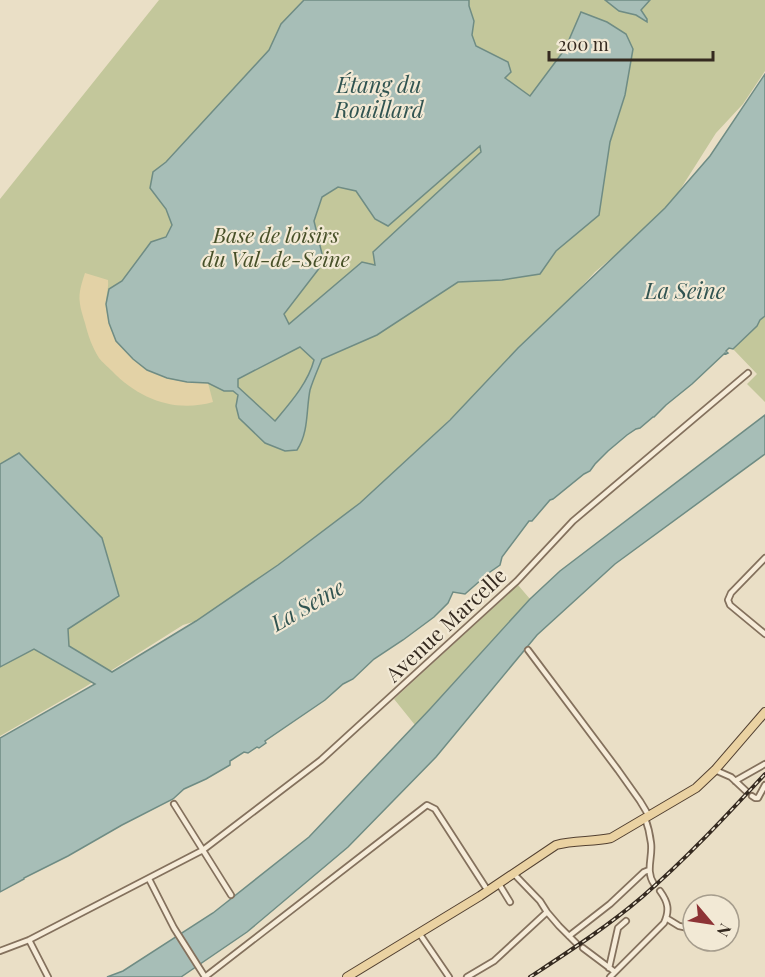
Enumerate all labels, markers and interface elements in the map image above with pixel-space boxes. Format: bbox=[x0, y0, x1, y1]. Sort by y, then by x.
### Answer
scale bar bbox=[549, 24, 712, 62]
text: 200 m bbox=[558, 32, 609, 56]
water label: Étang du Rouillard bbox=[333, 69, 425, 124]
park label: Base de loisirs du Val-de-Seine bbox=[202, 220, 350, 272]
water label: La Seine bbox=[644, 275, 726, 305]
street label: Avenue Marcelle bbox=[378, 561, 511, 688]
water label: La Seine bbox=[264, 571, 350, 638]
north arrow bbox=[681, 893, 741, 953]
text: N bbox=[712, 920, 737, 941]

